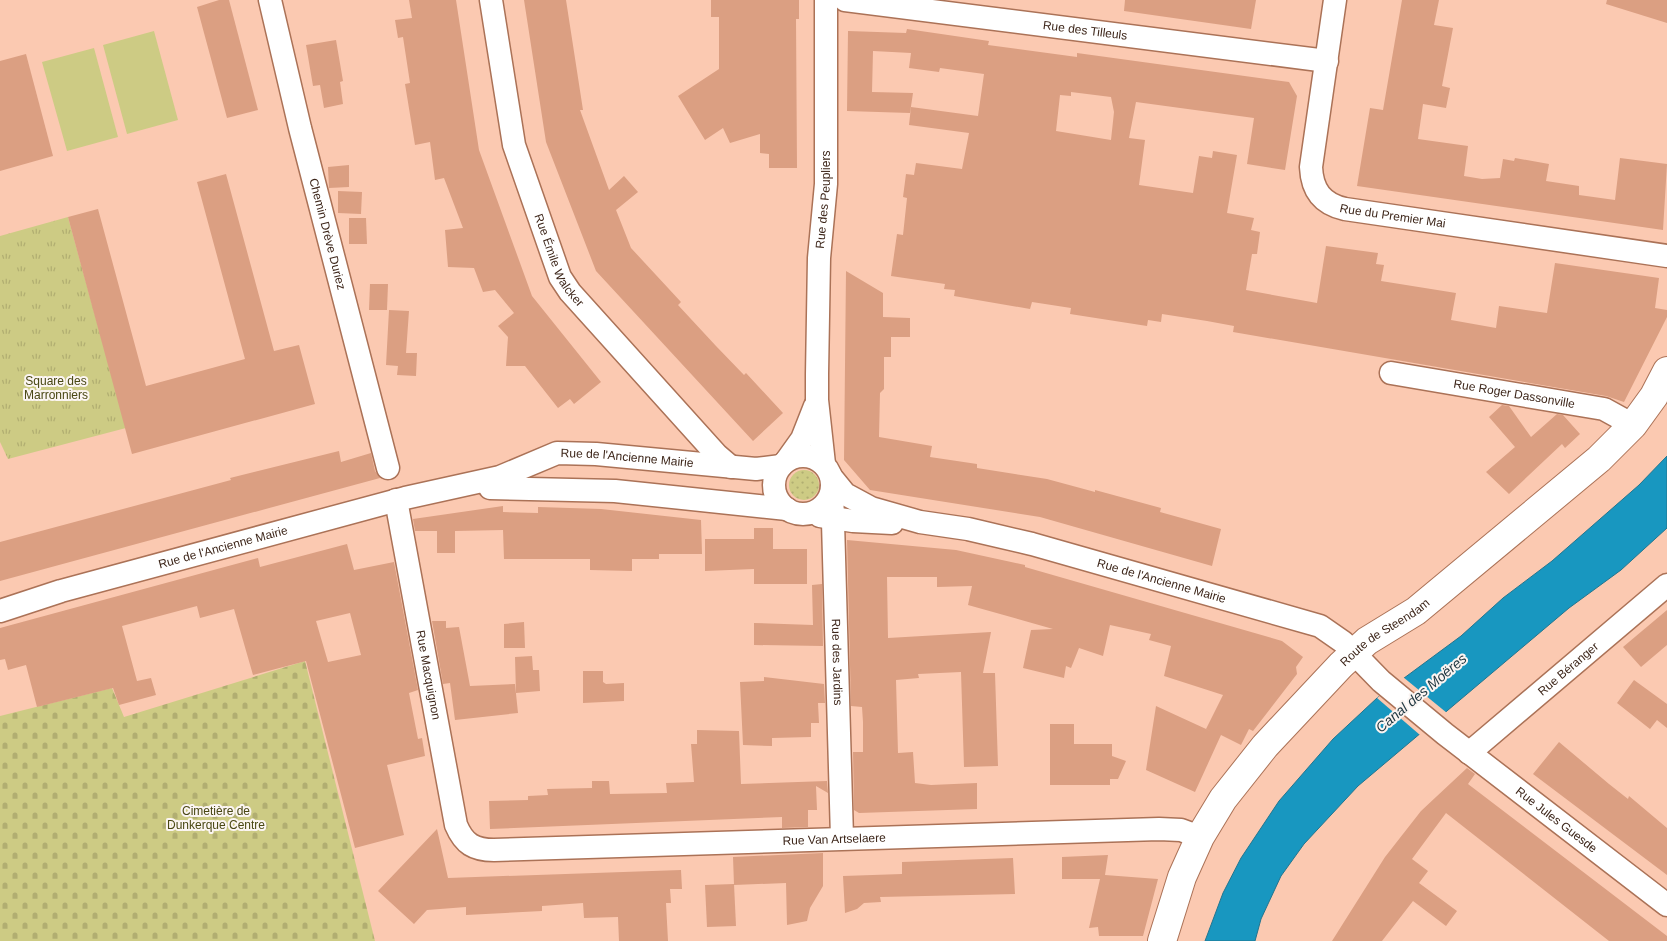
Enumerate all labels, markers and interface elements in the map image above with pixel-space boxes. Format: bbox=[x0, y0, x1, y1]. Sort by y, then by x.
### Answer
street label: Rue des Tilleuls bbox=[1042, 18, 1128, 43]
street label: Rue des Peupliers bbox=[813, 151, 833, 249]
street label: Chemin Drève Duriez bbox=[306, 177, 349, 291]
street label: Rue du Premier Mai bbox=[1338, 201, 1447, 231]
street label: Rue Émile Walcker bbox=[532, 212, 587, 309]
park label: Square des Marronniers bbox=[24, 374, 88, 402]
street label: Rue Roger Dassonville bbox=[1452, 377, 1576, 411]
street label: Rue de l'Ancienne Mairie bbox=[561, 446, 694, 470]
street label: Rue de l'Ancienne Mairie bbox=[157, 523, 289, 571]
street label: Rue de l'Ancienne Mairie bbox=[1096, 556, 1228, 606]
street label: Route de Steendam bbox=[1337, 596, 1432, 669]
street label: Rue des Jardins bbox=[829, 618, 845, 706]
street label: Rue Macquignon bbox=[413, 629, 443, 721]
street label: Rue Béranger bbox=[1535, 639, 1601, 698]
water label: Canal des Moëres bbox=[1372, 650, 1470, 736]
street label: Rue Jules Guesde bbox=[1513, 784, 1600, 856]
park label: Cimetière de Dunkerque Centre bbox=[167, 804, 265, 832]
street label: Rue Van Artselaere bbox=[782, 831, 886, 848]

